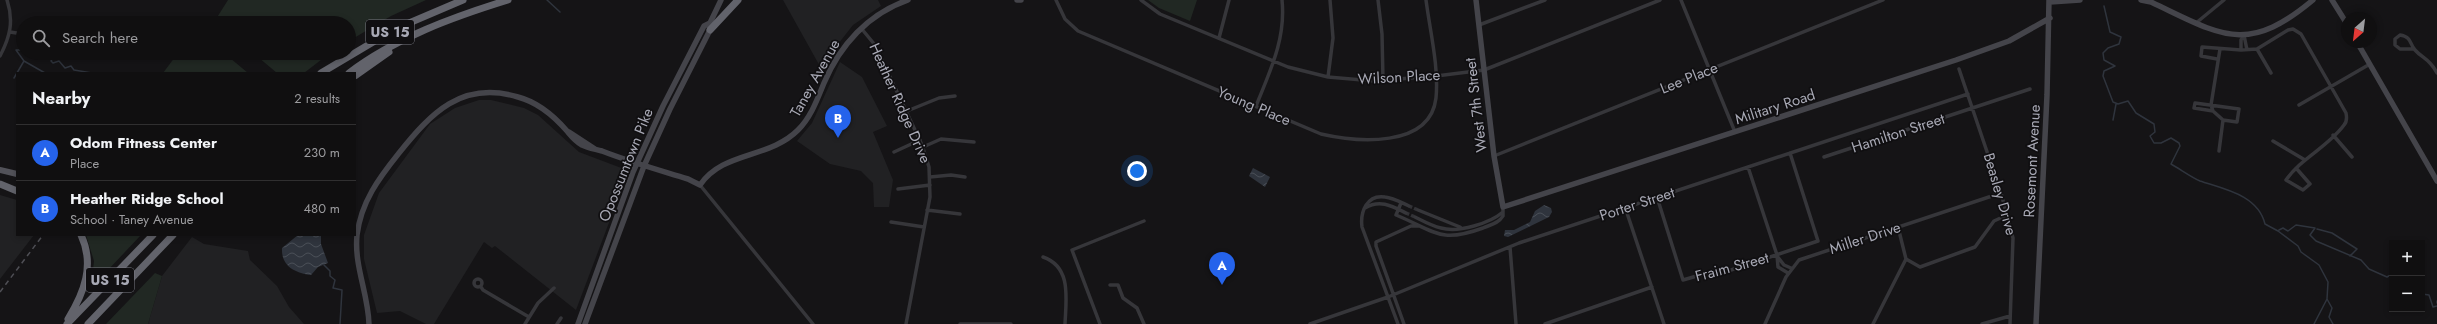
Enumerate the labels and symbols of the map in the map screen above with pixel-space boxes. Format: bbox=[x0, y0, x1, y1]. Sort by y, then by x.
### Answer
north arrow bbox=[2341, 12, 2377, 48]
road number: US 15 bbox=[366, 20, 414, 44]
street label: Taney Avenue bbox=[785, 35, 846, 121]
street label: Heather Ridge Drive bbox=[864, 39, 936, 167]
street label: West 7th Street bbox=[1459, 56, 1493, 154]
street label: Lee Place bbox=[1657, 56, 1721, 100]
street label: Wilson Place bbox=[1357, 64, 1441, 90]
street label: Young Place bbox=[1214, 81, 1294, 131]
street label: Military Road bbox=[1732, 84, 1818, 130]
street label: Rosemont Avenue bbox=[2018, 104, 2046, 218]
street label: Opossumtown Pike bbox=[593, 105, 659, 225]
pin: B bbox=[825, 105, 851, 138]
street label: Hamilton Street bbox=[1848, 107, 1948, 158]
street label: Beasley Drive bbox=[1978, 150, 2022, 238]
your location bbox=[1127, 161, 1147, 181]
street label: Porter Street bbox=[1597, 181, 1678, 226]
street label: Miller Drive bbox=[1827, 216, 1904, 260]
street label: Fraim Street bbox=[1693, 247, 1772, 287]
pin: A bbox=[1209, 252, 1235, 285]
road number: US 15 bbox=[86, 268, 134, 292]

